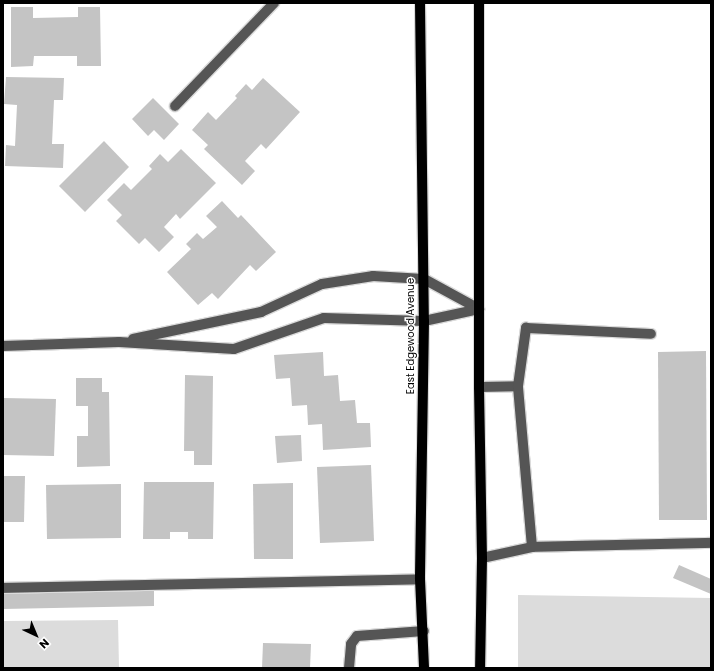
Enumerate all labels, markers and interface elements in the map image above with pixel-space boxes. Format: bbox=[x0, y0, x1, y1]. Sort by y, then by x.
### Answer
street label: East Edgewood Avenue bbox=[405, 278, 417, 394]
north arrow bbox=[16, 615, 56, 655]
text: N bbox=[36, 635, 53, 652]

